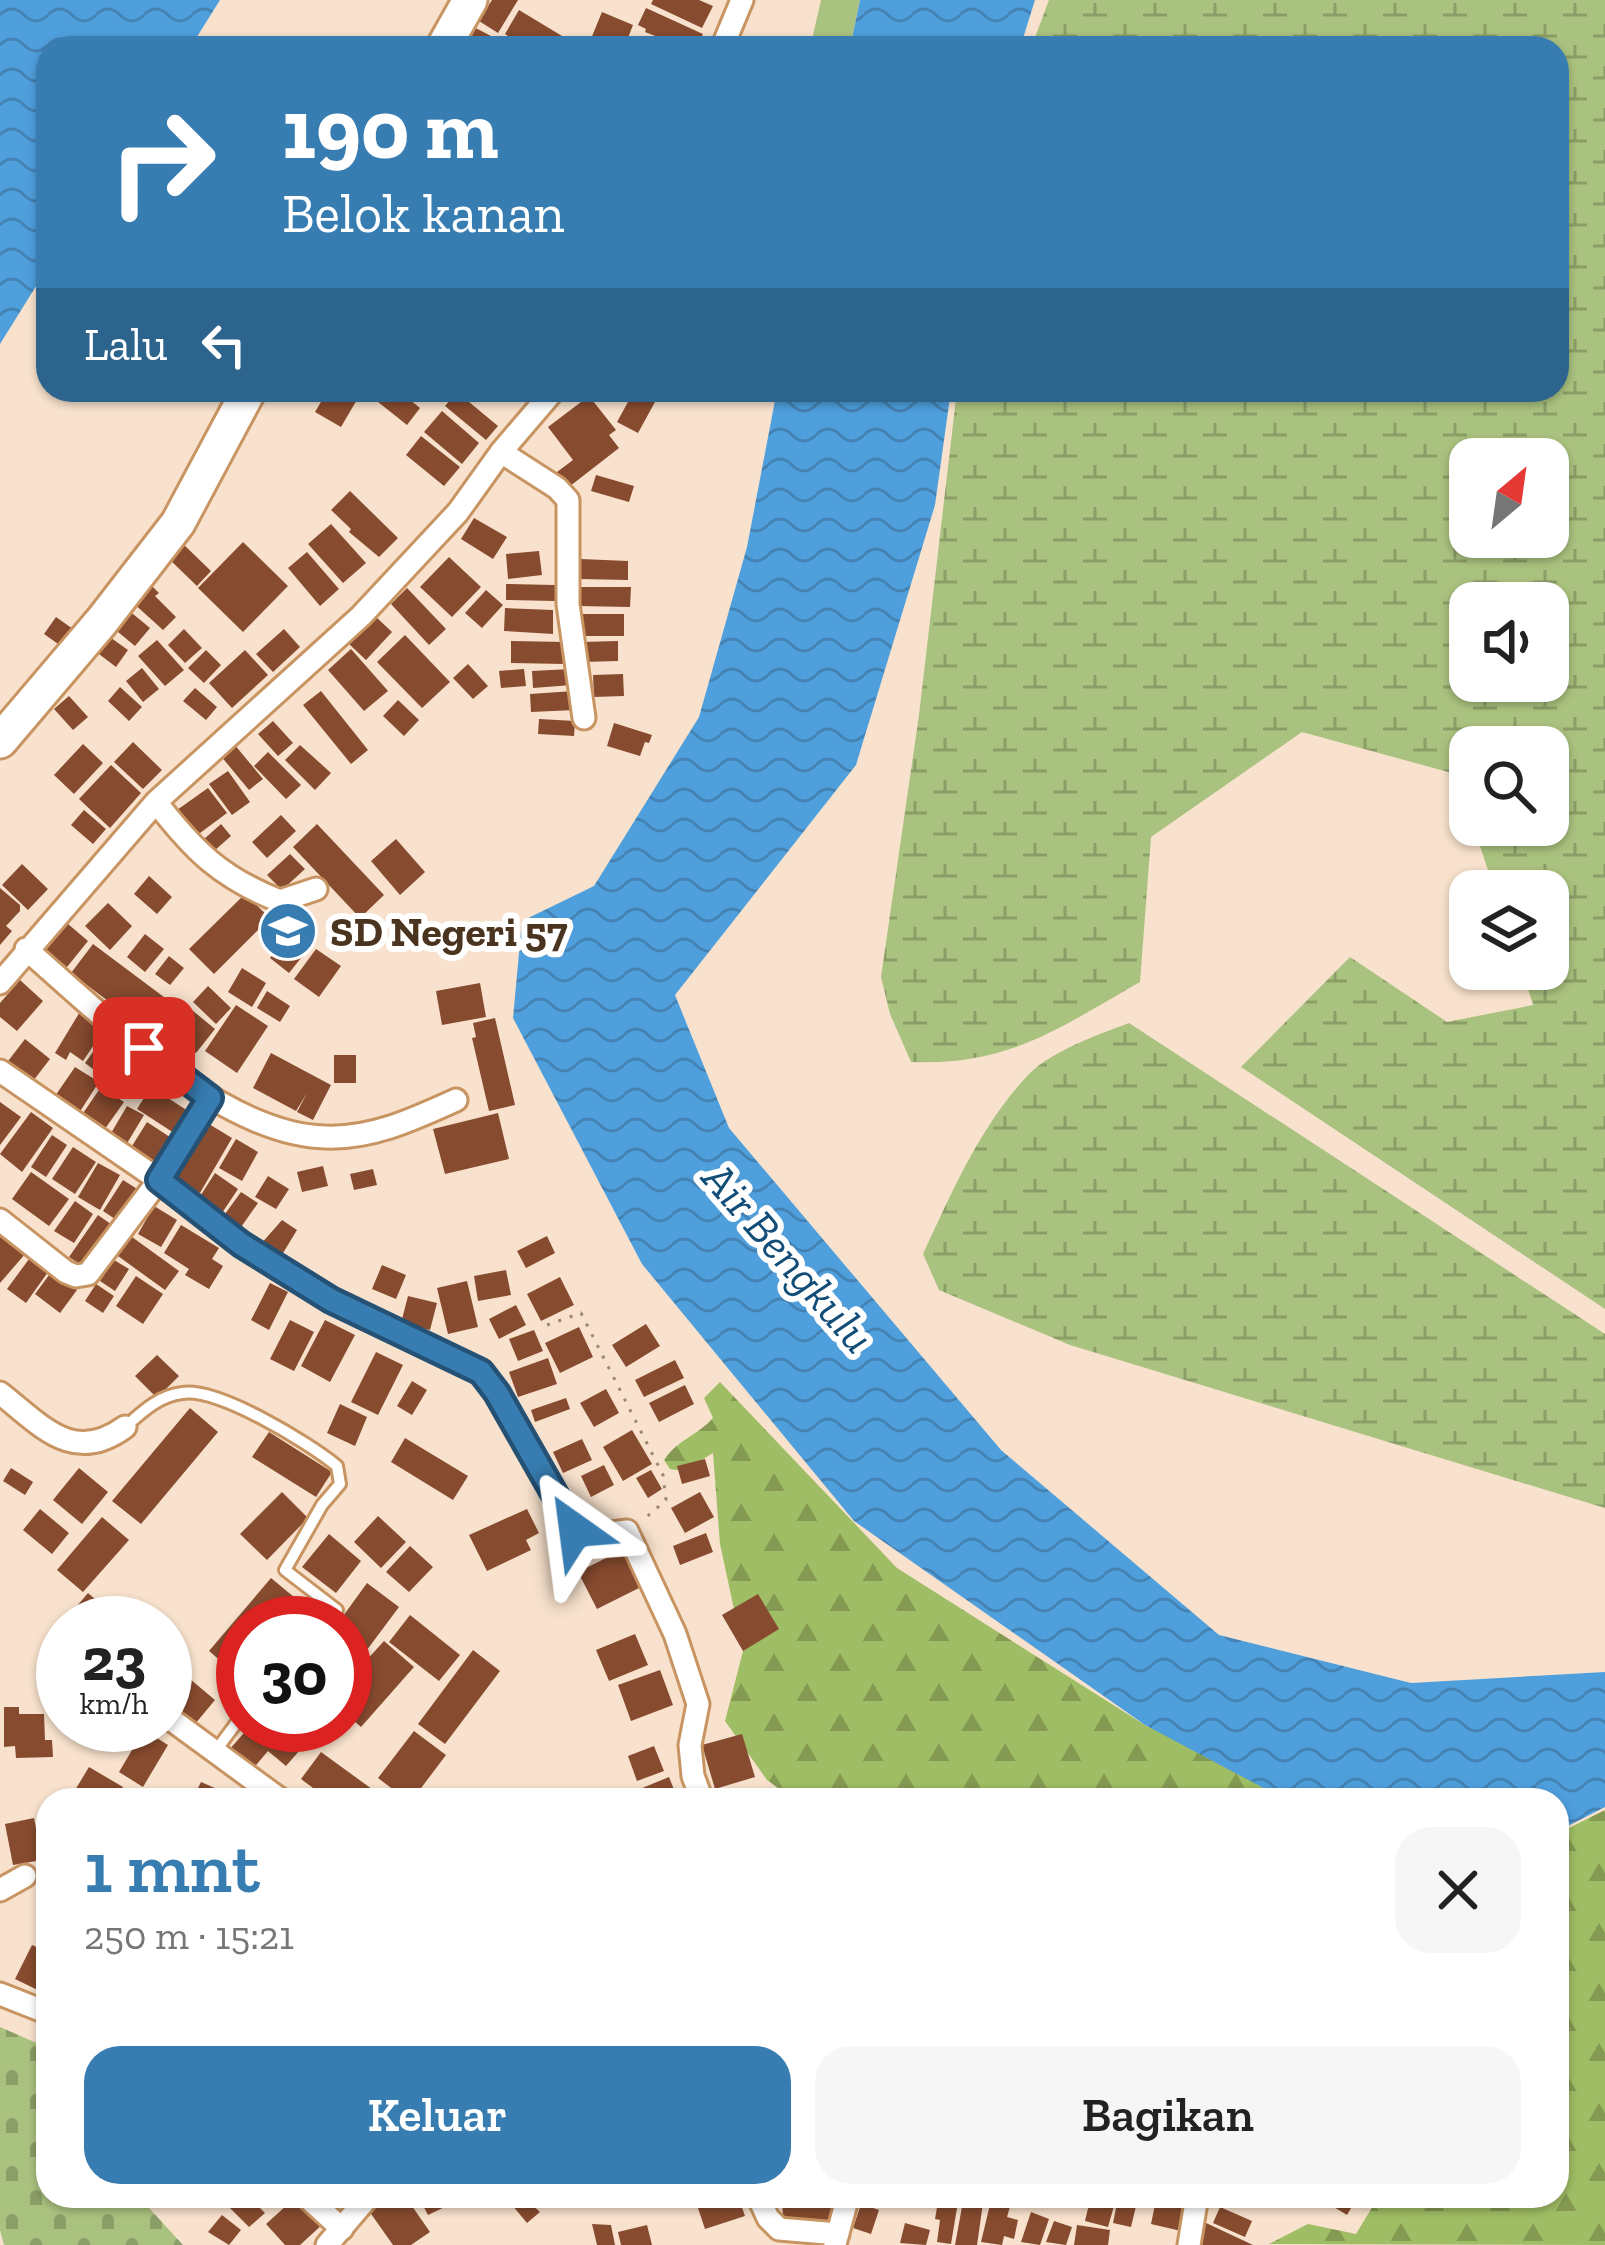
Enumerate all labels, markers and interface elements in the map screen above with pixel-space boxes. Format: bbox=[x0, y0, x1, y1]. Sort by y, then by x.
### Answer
text: 190 m bbox=[282, 79, 499, 180]
icon: right bbox=[84, 84, 240, 240]
text: Belok kanan bbox=[282, 181, 565, 246]
icon: left bbox=[191, 312, 257, 378]
text: Lalu bbox=[84, 318, 167, 372]
north arrow bbox=[1449, 438, 1569, 558]
map controls bbox=[1449, 438, 1569, 990]
button: sound bbox=[1449, 582, 1569, 702]
button: search bbox=[1449, 726, 1569, 846]
button: layers bbox=[1449, 870, 1569, 990]
school or university icon: SD Negeri 57 bbox=[257, 900, 319, 962]
place label: SD Negeri 57 bbox=[330, 906, 568, 957]
pin bbox=[93, 997, 195, 1099]
icon: arrive bbox=[111, 1015, 177, 1081]
water label: Air Bengkulu bbox=[690, 1150, 886, 1364]
position arrow bbox=[512, 1467, 638, 1593]
speed limit sign: 30 bbox=[216, 1596, 372, 1752]
text: 23 bbox=[82, 1623, 146, 1695]
text: km/h bbox=[80, 1686, 148, 1722]
text: 1 mnt bbox=[84, 1824, 260, 1910]
button: close bbox=[1395, 1827, 1521, 1953]
text: 250 m · 15:21 bbox=[84, 1912, 294, 1959]
button: Keluar bbox=[84, 2046, 791, 2184]
button: Bagikan bbox=[815, 2046, 1521, 2184]

